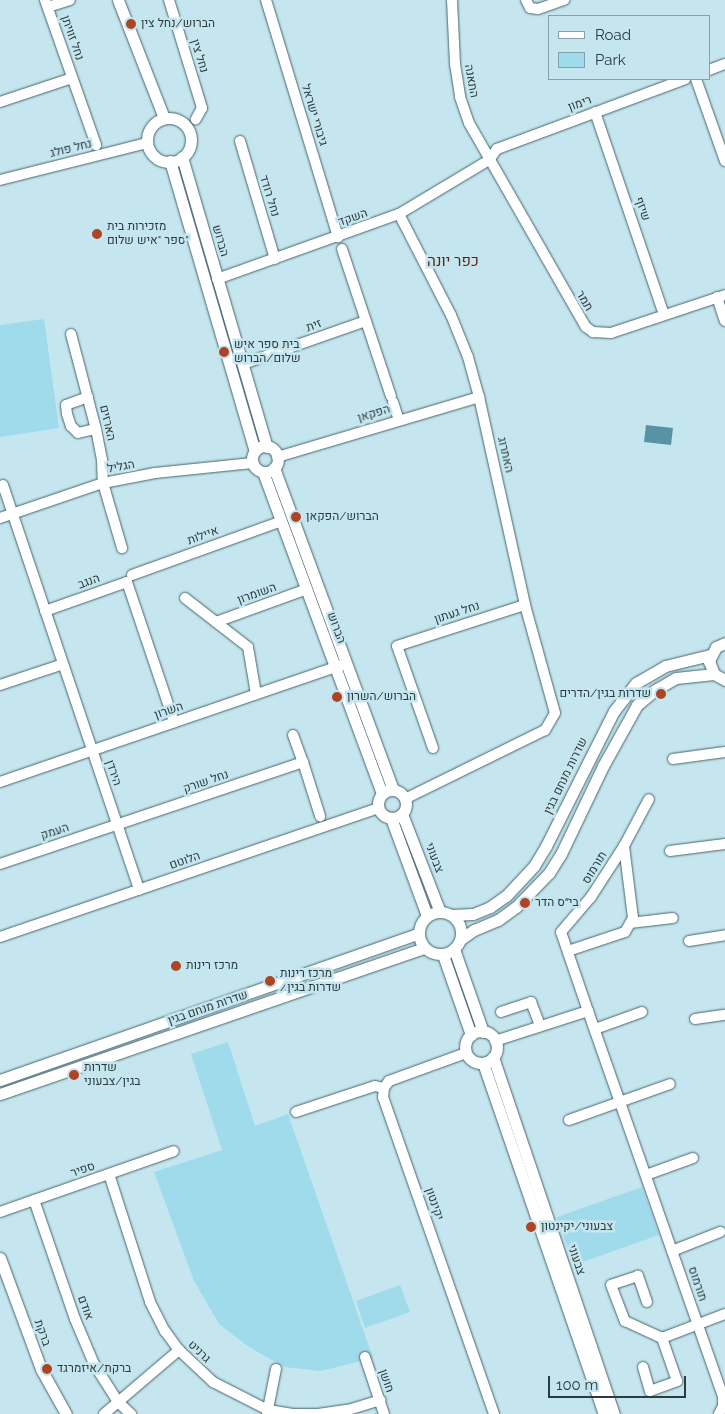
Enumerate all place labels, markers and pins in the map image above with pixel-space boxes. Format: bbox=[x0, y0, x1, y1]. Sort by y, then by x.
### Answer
place label: הברוש/נחל צין bbox=[141, 17, 215, 31]
marker: הברוש/נחל צין bbox=[125, 18, 137, 30]
place label: מזכירות בית ספר "איש שלום" bbox=[107, 220, 189, 248]
marker: מזכירות בית ספר "איש שלום" bbox=[91, 228, 103, 240]
place label: בית ספר איש שלום/הברוש bbox=[234, 338, 300, 366]
marker: בית ספר איש שלום/הברוש bbox=[218, 346, 230, 358]
place label: הברוש/הפקאן bbox=[306, 510, 379, 524]
marker: הברוש/הפקאן bbox=[290, 511, 302, 523]
place label: שדרות בגין/הדרים bbox=[560, 687, 651, 701]
marker: שדרות בגין/הדרים bbox=[655, 688, 667, 700]
place label: הברוש/השרון bbox=[347, 690, 416, 704]
marker: הברוש/השרון bbox=[331, 691, 343, 703]
place label: בי״ס הדר bbox=[535, 896, 579, 910]
marker: בי״ס הדר bbox=[519, 897, 531, 909]
place label: מרכז רינות bbox=[186, 959, 238, 973]
marker: מרכז רינות bbox=[170, 960, 182, 972]
place label: מרכז רינות /שדרות בגין bbox=[280, 967, 341, 995]
marker: מרכז רינות /שדרות בגין bbox=[264, 975, 276, 987]
place label: שדרות בגין/צבעוני bbox=[84, 1061, 141, 1089]
marker: שדרות בגין/צבעוני bbox=[68, 1069, 80, 1081]
place label: צבעוני/יקינטון bbox=[541, 1220, 613, 1234]
marker: צבעוני/יקינטון bbox=[525, 1221, 537, 1233]
place label: ברקת/איזמרגד bbox=[57, 1362, 131, 1376]
marker: ברקת/איזמרגד bbox=[41, 1363, 53, 1375]

